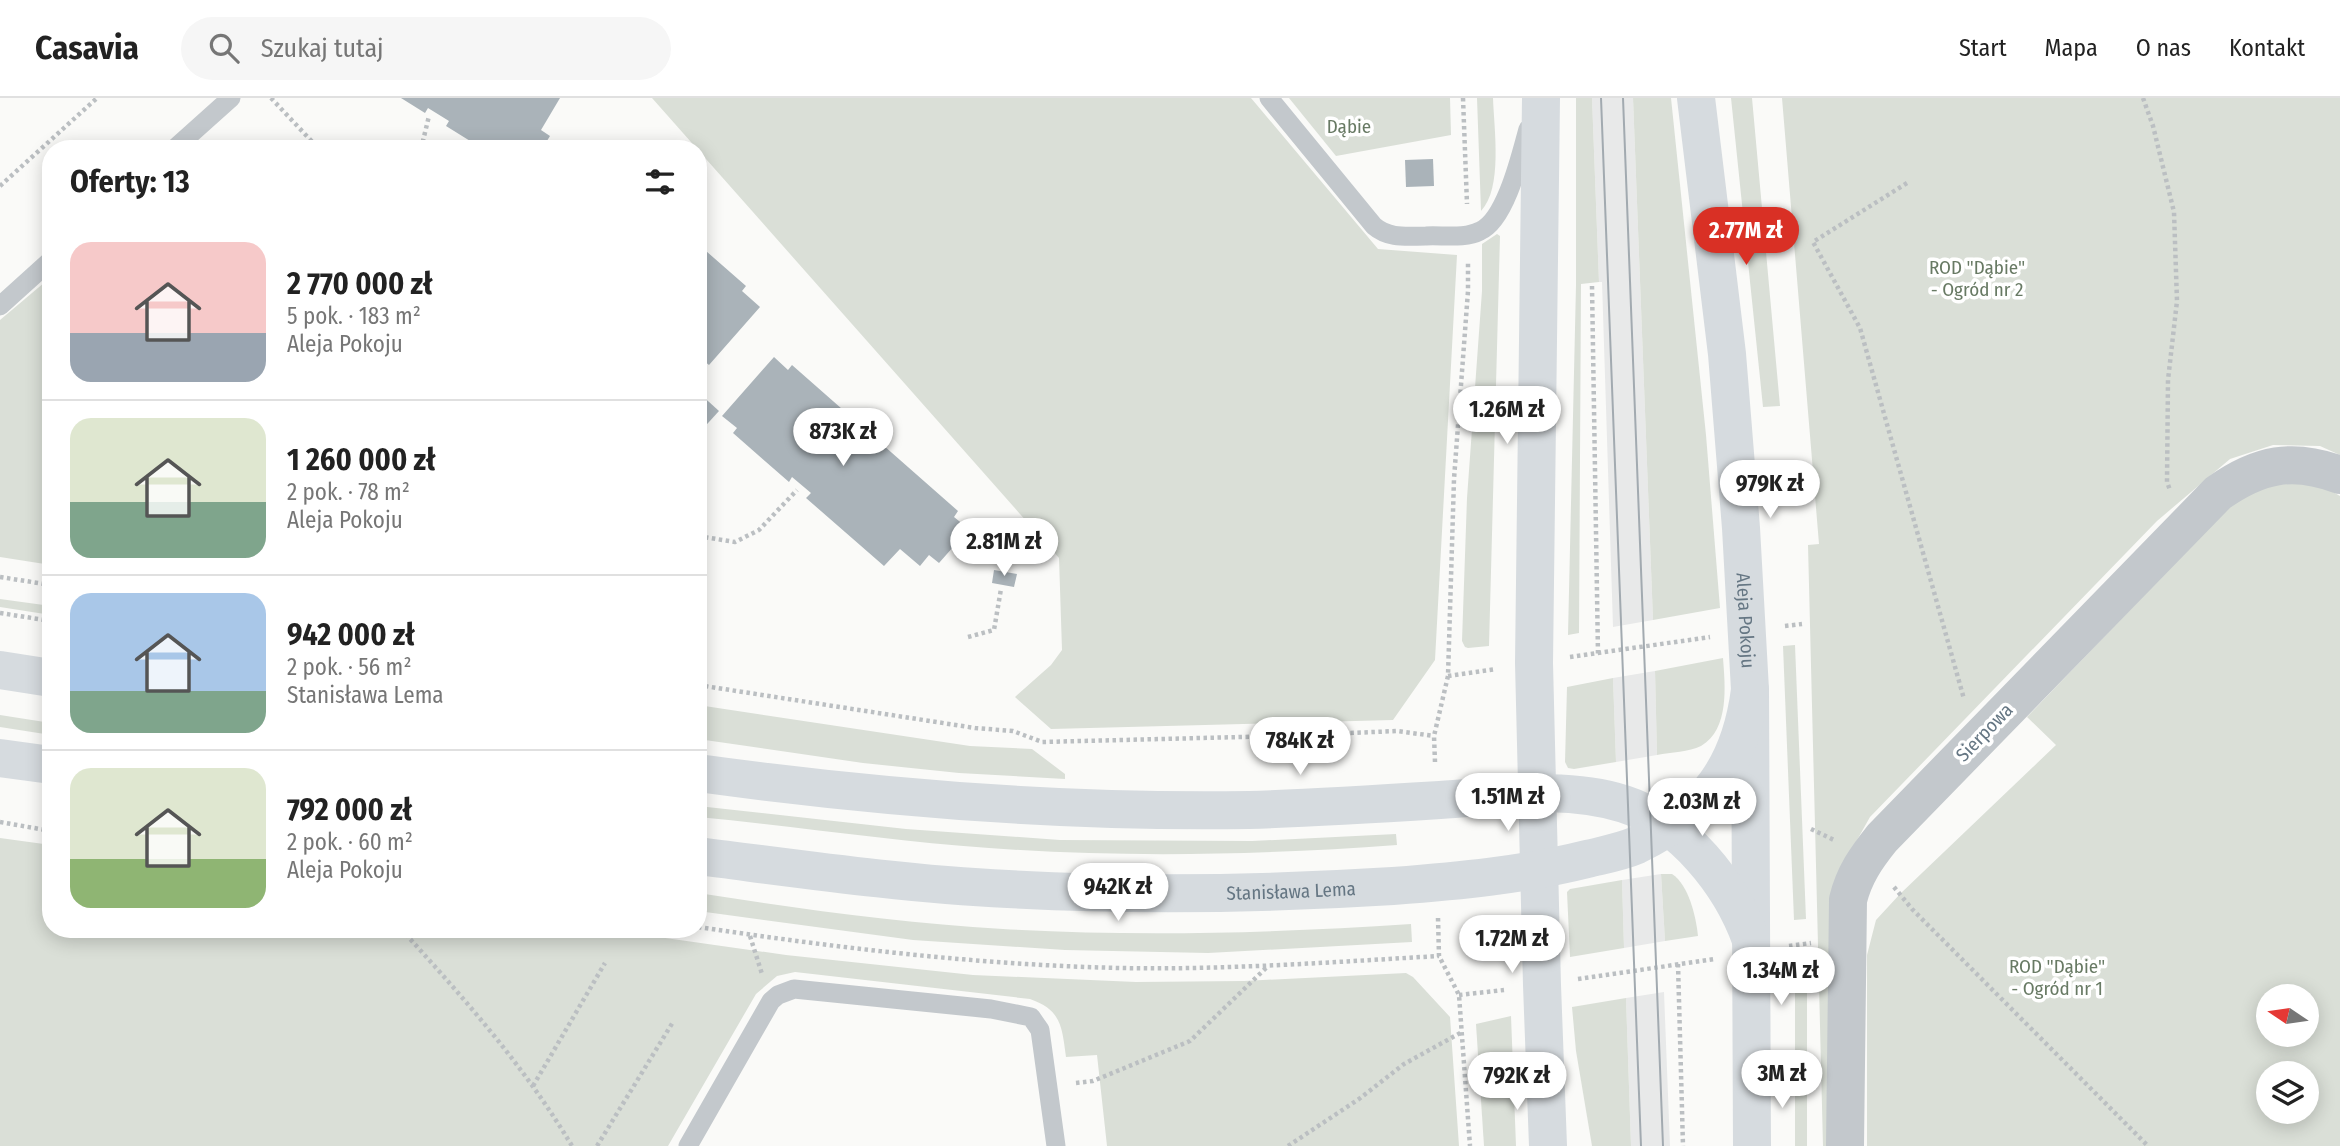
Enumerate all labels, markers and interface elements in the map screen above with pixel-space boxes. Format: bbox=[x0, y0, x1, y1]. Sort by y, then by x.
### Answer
search box bbox=[181, 17, 671, 80]
text: Casavia bbox=[35, 28, 139, 68]
icon: search bbox=[205, 29, 243, 67]
text: Szukaj tutaj bbox=[261, 33, 383, 64]
text: Start bbox=[1959, 34, 2007, 62]
text: Mapa bbox=[2045, 34, 2098, 62]
text: O nas bbox=[2136, 34, 2191, 62]
text: Kontakt bbox=[2229, 34, 2305, 62]
park label: Dąbie bbox=[1327, 115, 1371, 138]
icon: filters bbox=[641, 163, 679, 201]
text: Oferty: 13 bbox=[70, 164, 190, 200]
pin: 2.77M zł bbox=[1674, 208, 1818, 267]
text: 2.77M zł bbox=[1709, 216, 1783, 244]
park label: ROD "Dąbie" - Ogród nr 2 bbox=[1929, 256, 2025, 301]
text: 2 770 000 zł bbox=[287, 266, 433, 302]
icon: home bbox=[126, 270, 210, 354]
text: 5 pok. · 183 m² bbox=[287, 302, 421, 330]
text: Aleja Pokoju bbox=[287, 330, 403, 358]
pin: 1.26M zł bbox=[1435, 386, 1579, 446]
text: 1.26M zł bbox=[1469, 395, 1545, 423]
pin: 873K zł bbox=[778, 408, 908, 468]
text: 873K zł bbox=[809, 417, 877, 445]
text: 1 260 000 zł bbox=[287, 442, 436, 478]
icon: home bbox=[126, 446, 210, 530]
pin: 979K zł bbox=[1705, 460, 1835, 520]
text: 979K zł bbox=[1736, 469, 1804, 497]
text: 2 pok. · 78 m² bbox=[287, 478, 410, 506]
text: Aleja Pokoju bbox=[287, 506, 403, 534]
pin: 2.81M zł bbox=[932, 518, 1076, 578]
text: 2.81M zł bbox=[966, 527, 1042, 555]
street label: Aleja Pokoju bbox=[1731, 572, 1760, 669]
text: 942 000 zł bbox=[287, 617, 415, 653]
icon: home bbox=[126, 621, 210, 705]
text: 2 pok. · 56 m² bbox=[287, 653, 412, 681]
text: Stanisława Lema bbox=[287, 681, 444, 709]
street label: Sierpowa bbox=[1951, 699, 2018, 766]
pin: 784K zł bbox=[1235, 718, 1365, 777]
text: 784K zł bbox=[1266, 726, 1334, 754]
pin: 1.51M zł bbox=[1436, 774, 1580, 833]
pin: 2.03M zł bbox=[1630, 778, 1774, 838]
text: 1.51M zł bbox=[1471, 782, 1545, 810]
text: 2.03M zł bbox=[1663, 787, 1741, 815]
text: 792 000 zł bbox=[287, 792, 412, 828]
icon: home bbox=[126, 796, 210, 880]
text: 2 pok. · 60 m² bbox=[287, 828, 413, 856]
text: Aleja Pokoju bbox=[287, 856, 403, 884]
pin: 942K zł bbox=[1053, 864, 1183, 923]
text: 942K zł bbox=[1083, 872, 1153, 900]
street label: Stanisława Lema bbox=[1226, 877, 1356, 905]
pin: 1.72M zł bbox=[1440, 916, 1584, 975]
text: 1.72M zł bbox=[1475, 924, 1549, 952]
pin: 1.34M zł bbox=[1709, 948, 1853, 1007]
park label: ROD "Dąbie" - Ogród nr 1 bbox=[2009, 955, 2105, 1000]
text: 1.34M zł bbox=[1743, 956, 1819, 984]
north arrow bbox=[2256, 984, 2319, 1046]
map controls bbox=[2256, 984, 2319, 1124]
pin: 3M zł bbox=[1733, 1051, 1831, 1110]
pin: 792K zł bbox=[1452, 1052, 1582, 1112]
text: 3M zł bbox=[1757, 1059, 1807, 1087]
text: 792K zł bbox=[1484, 1061, 1550, 1089]
button: layers bbox=[2256, 1061, 2319, 1124]

